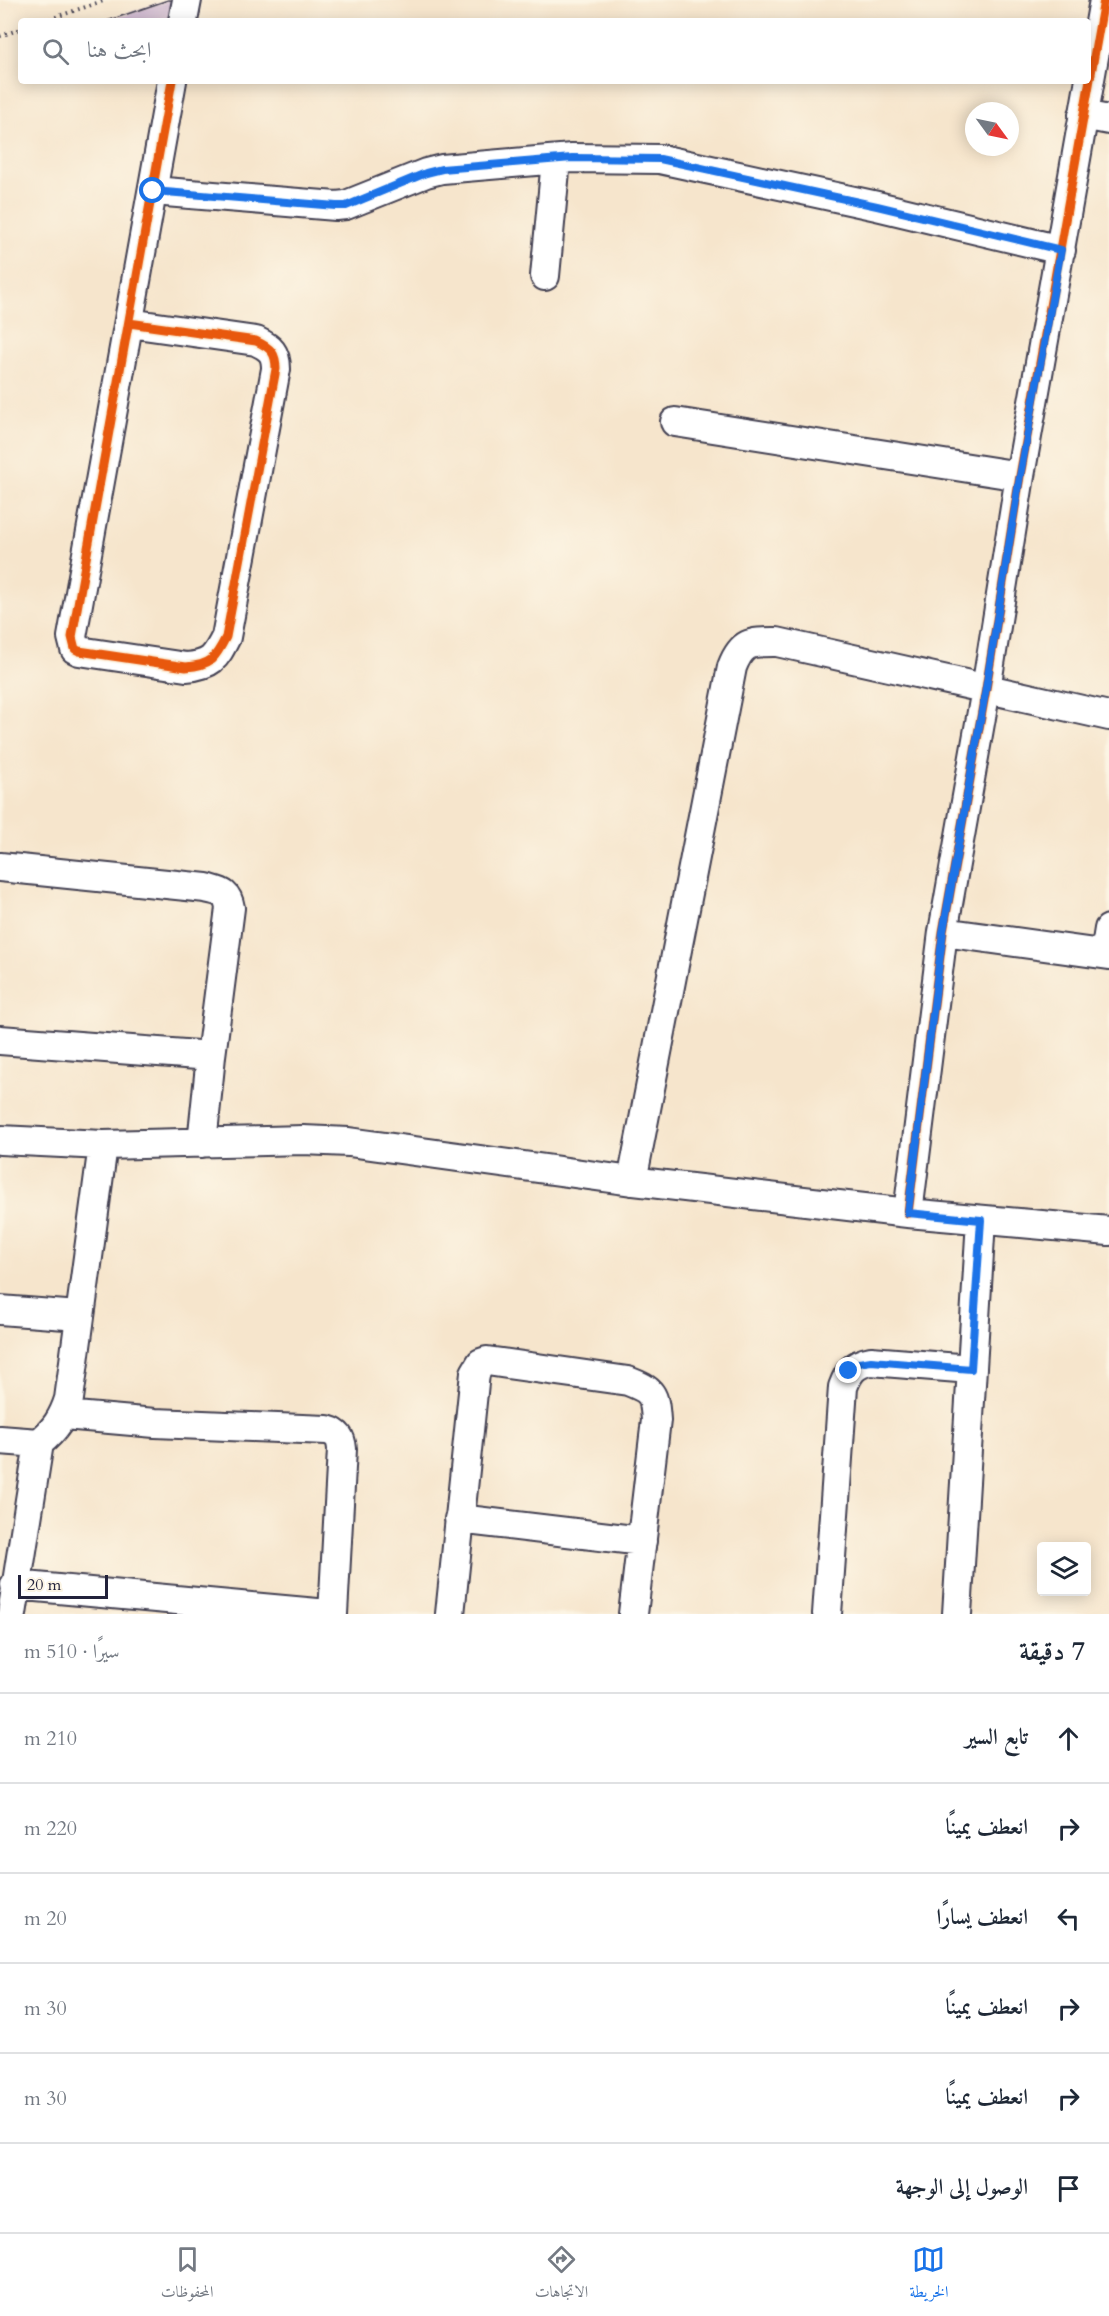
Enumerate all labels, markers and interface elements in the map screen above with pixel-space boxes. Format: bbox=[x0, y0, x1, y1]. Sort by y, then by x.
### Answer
search box bbox=[18, 18, 1091, 84]
icon: search bbox=[39, 35, 72, 68]
text: ابحث هنا bbox=[87, 35, 152, 65]
north arrow bbox=[965, 102, 1019, 156]
route start bbox=[139, 177, 165, 203]
route end bbox=[835, 1357, 861, 1383]
map controls bbox=[1037, 1542, 1091, 1596]
button: layers bbox=[1037, 1542, 1091, 1596]
scale bar bbox=[18, 1572, 108, 1600]
text: 20 m bbox=[27, 1574, 61, 1596]
text: 7 دقيقة bbox=[1019, 1634, 1085, 1669]
text: سيرًا · 510 m bbox=[24, 1638, 120, 1665]
text: تابع السير bbox=[965, 1722, 1028, 1752]
icon: ahead bbox=[1052, 1722, 1085, 1755]
text: 210 m bbox=[24, 1725, 77, 1752]
text: انعطف يمينًا bbox=[945, 1812, 1028, 1842]
icon: right bbox=[1052, 1812, 1085, 1845]
text: 220 m bbox=[24, 1815, 77, 1842]
text: انعطف يسارًا bbox=[937, 1902, 1028, 1932]
icon: left bbox=[1052, 1902, 1085, 1935]
text: 20 m bbox=[24, 1905, 67, 1932]
text: انعطف يمينًا bbox=[945, 1992, 1028, 2022]
icon: right bbox=[1052, 1992, 1085, 2025]
text: 30 m bbox=[24, 1995, 67, 2022]
text: انعطف يمينًا bbox=[945, 2082, 1028, 2112]
icon: right bbox=[1052, 2082, 1085, 2115]
text: 30 m bbox=[24, 2085, 67, 2112]
text: الوصول إلى الوجهة bbox=[896, 2172, 1028, 2202]
icon: arrive bbox=[1052, 2172, 1085, 2205]
tab: المحفوظات bbox=[161, 2243, 213, 2307]
tab: الاتجاهات bbox=[535, 2243, 588, 2307]
tab: الخريطة bbox=[909, 2243, 948, 2307]

